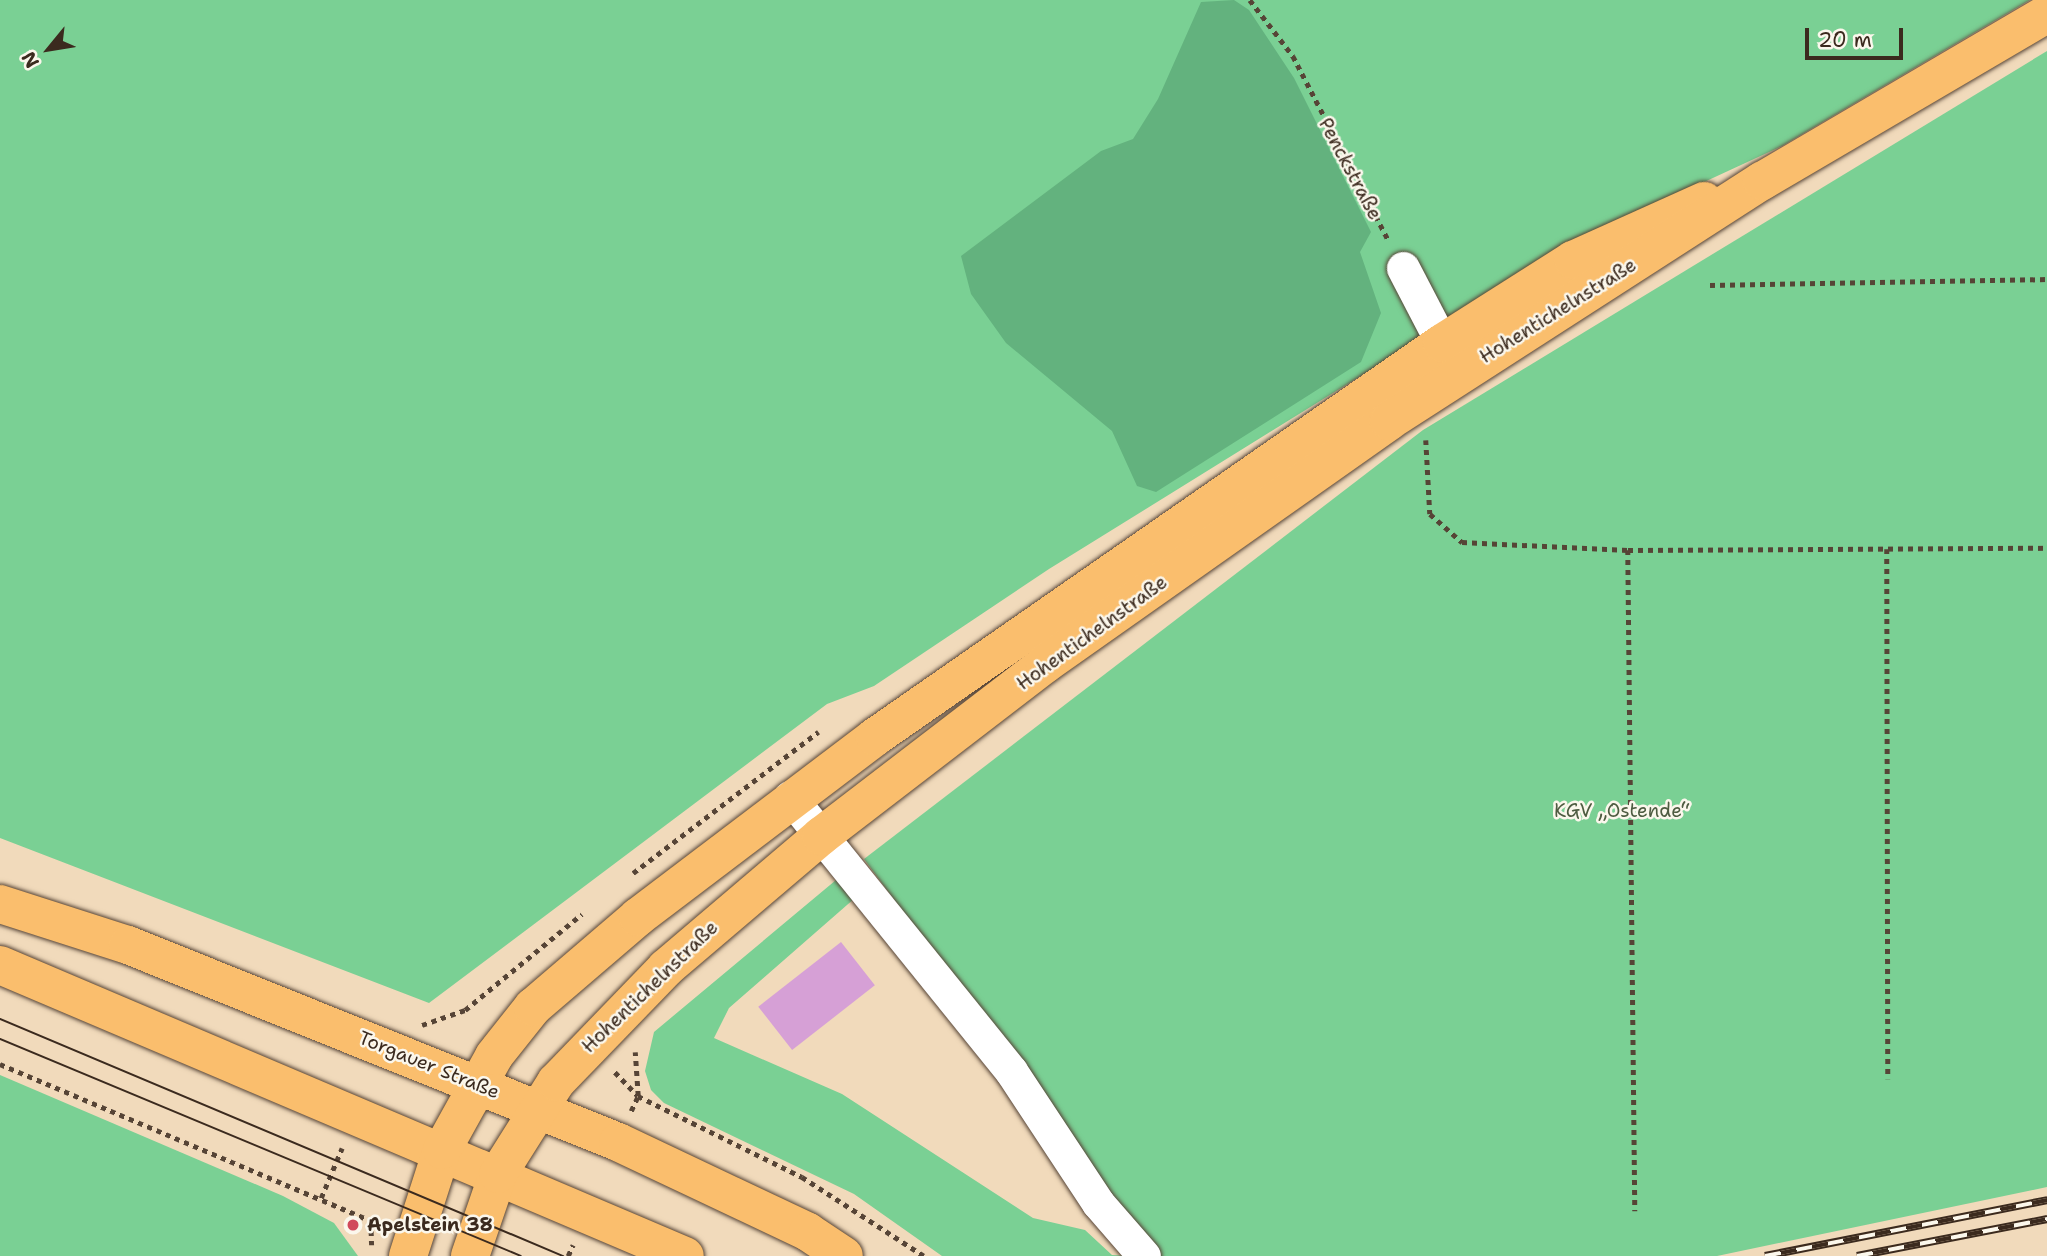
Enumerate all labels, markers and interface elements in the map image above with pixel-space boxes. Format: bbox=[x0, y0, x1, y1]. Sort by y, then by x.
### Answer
north arrow bbox=[14, 14, 84, 84]
scale bar bbox=[1809, 14, 1907, 58]
text: 20 m bbox=[1818, 26, 1872, 54]
text: N bbox=[16, 47, 45, 73]
street label: Penckstraße bbox=[1314, 114, 1386, 224]
street label: Hohentichelnstraße bbox=[1476, 254, 1640, 368]
street label: Hohentichelnstraße bbox=[1012, 571, 1172, 695]
park label: KGV „Ostende“ bbox=[1554, 800, 1690, 822]
street label: Hohentichelnstraße bbox=[577, 916, 723, 1058]
street label: Torgauer Straße bbox=[355, 1026, 503, 1104]
place label: Apelstein 38 bbox=[367, 1214, 493, 1236]
marker: Apelstein 38 bbox=[345, 1217, 361, 1233]

